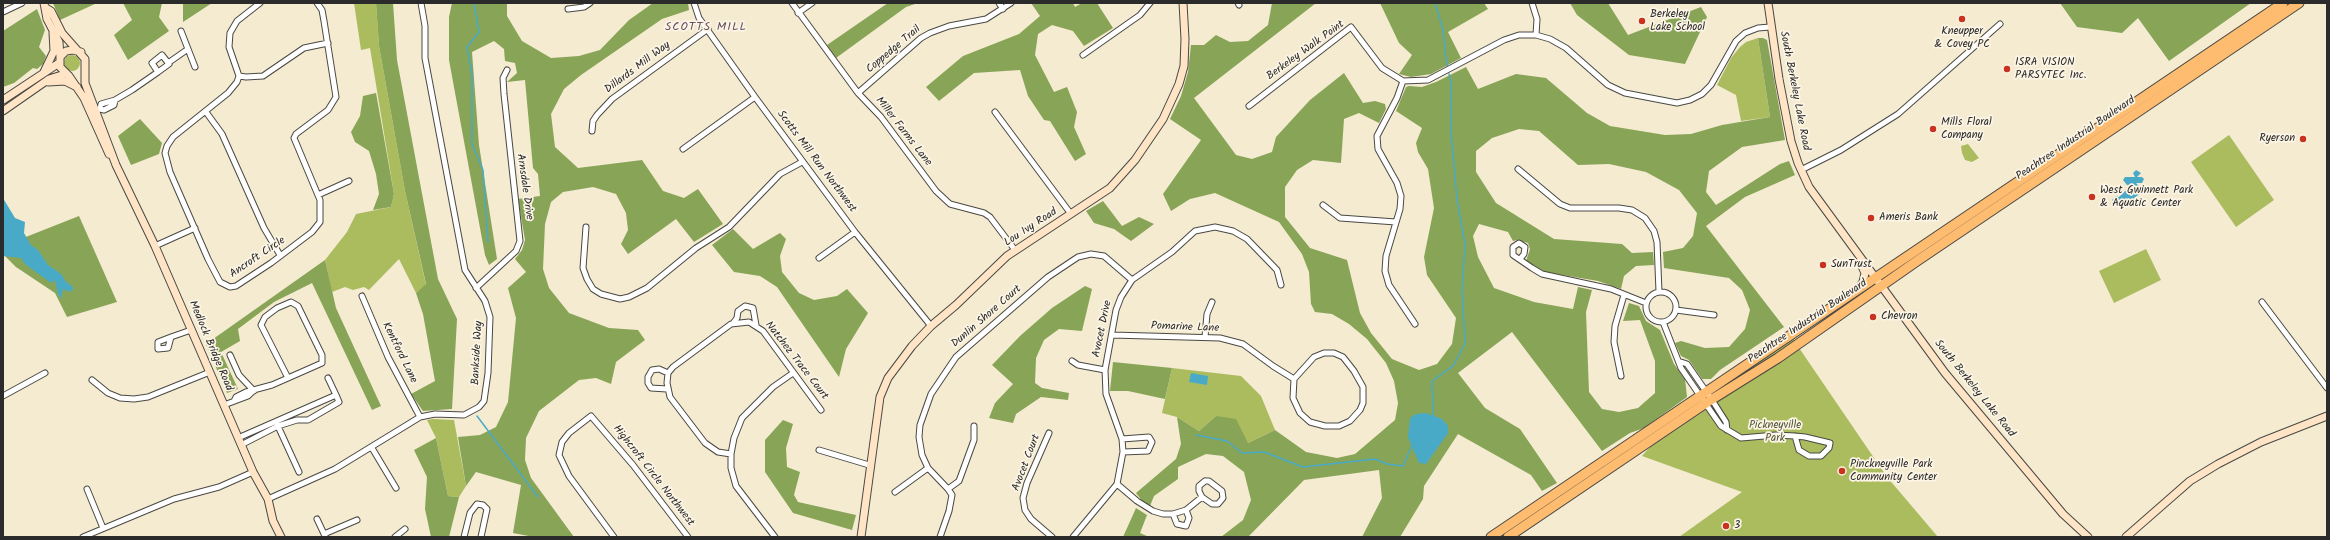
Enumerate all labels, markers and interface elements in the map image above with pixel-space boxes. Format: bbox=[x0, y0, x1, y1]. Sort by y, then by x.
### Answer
place label: Berkeley Lake School bbox=[1650, 8, 1705, 34]
marker: Kneupper & Covey PC bbox=[1957, 14, 1967, 24]
marker: Berkeley Lake School bbox=[1637, 16, 1647, 26]
street label: Berkeley Walk Point bbox=[1265, 18, 1347, 84]
district label: SCOTTS MILL bbox=[665, 21, 747, 35]
street label: Coppedge Trail bbox=[864, 23, 924, 77]
place label: Kneupper & Covey PC bbox=[1934, 25, 1990, 51]
street label: South Berkeley Lake Road bbox=[1776, 30, 1812, 152]
street label: Dillards Mill Way bbox=[603, 39, 673, 97]
place label: ISRA VISION PARSYTEC Inc. bbox=[2015, 56, 2086, 82]
marker: ISRA VISION PARSYTEC Inc. bbox=[2002, 64, 2012, 74]
street label: Peachtree Industrial Boulevard bbox=[2014, 94, 2138, 184]
street label: Miller Farms Lane bbox=[872, 95, 934, 169]
street label: Scotts Mill Run Northwest bbox=[773, 109, 859, 215]
place label: Mills Floral Company bbox=[1941, 116, 1992, 142]
marker: Mills Floral Company bbox=[1928, 124, 1938, 134]
place label: Ryerson bbox=[2259, 132, 2295, 146]
marker: Ryerson bbox=[2298, 134, 2308, 144]
street label: Arnsdale Drive bbox=[513, 153, 535, 221]
place label: West Gwinnett Park & Aquatic Center bbox=[2100, 184, 2193, 210]
marker: West Gwinnett Park & Aquatic Center bbox=[2087, 192, 2097, 202]
street label: Lou Ivy Road bbox=[1002, 206, 1060, 250]
place label: Ameris Bank bbox=[1879, 211, 1938, 225]
marker: Ameris Bank bbox=[1866, 213, 1876, 223]
street label: Ancroft Circle bbox=[228, 235, 288, 281]
place label: SunTrust bbox=[1831, 258, 1872, 272]
marker: SunTrust bbox=[1818, 260, 1828, 270]
street label: Peachtree Industrial Boulevard bbox=[1746, 277, 1870, 367]
street label: Dunlin Shore Court bbox=[949, 283, 1025, 351]
street label: Medlock Bridge Road bbox=[185, 299, 235, 393]
street label: Avocet Drive bbox=[1091, 299, 1115, 359]
place label: Chevron bbox=[1881, 310, 1918, 324]
marker: Chevron bbox=[1868, 312, 1878, 322]
street label: Natchez Trace Court bbox=[761, 319, 831, 403]
street label: Kentford Lane bbox=[379, 320, 419, 386]
street label: Pomarine Lane bbox=[1151, 320, 1219, 336]
street label: Bankside Way bbox=[470, 321, 486, 385]
street label: South Berkeley Lake Road bbox=[1931, 338, 2017, 440]
park label: Pickneyville Park bbox=[1749, 419, 1801, 445]
street label: Highcroft Circle Northwest bbox=[609, 423, 697, 529]
street label: Avocet Court bbox=[1010, 433, 1044, 493]
place label: Pinckneyville Park Community Center bbox=[1850, 458, 1937, 484]
marker: Pinckneyville Park Community Center bbox=[1837, 466, 1847, 476]
place label: 3 bbox=[1734, 519, 1740, 533]
marker: 3 bbox=[1721, 521, 1731, 531]

